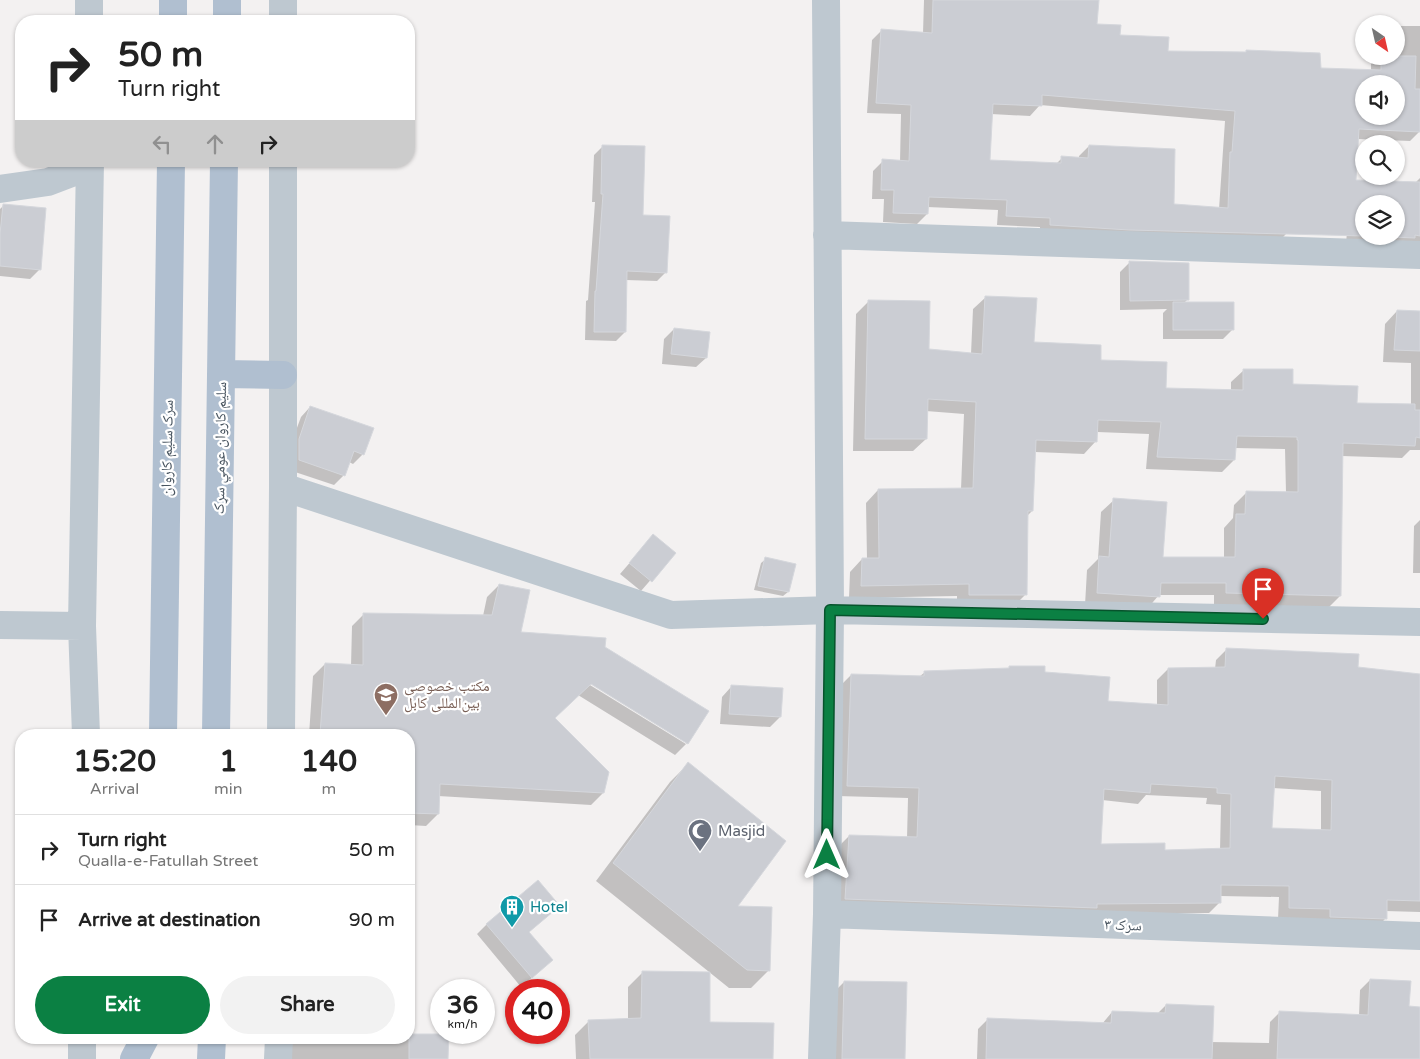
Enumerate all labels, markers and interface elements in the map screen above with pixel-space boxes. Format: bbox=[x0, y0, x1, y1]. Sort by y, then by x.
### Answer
north arrow bbox=[1355, 15, 1405, 65]
map controls bbox=[1355, 15, 1405, 245]
text: 50 m bbox=[118, 34, 203, 76]
icon: right bbox=[35, 35, 100, 100]
button: sound bbox=[1355, 75, 1405, 125]
text: Turn right bbox=[118, 76, 220, 102]
icon: left bbox=[148, 130, 176, 158]
icon: ahead bbox=[201, 130, 229, 158]
icon: right bbox=[254, 130, 282, 158]
button: search bbox=[1355, 135, 1405, 185]
button: layers bbox=[1355, 195, 1405, 245]
street label: سلیم کاروان عومي سړک bbox=[210, 382, 233, 514]
street label: سرک سلیم کاروان bbox=[157, 399, 178, 496]
pin bbox=[1242, 568, 1284, 619]
icon: arrive bbox=[1249, 575, 1277, 603]
place label: مکتب خصوصی بین‌المللی کابل bbox=[404, 677, 490, 713]
school or university icon: مکتب خصوصی بین‌المللی کابل bbox=[373, 682, 399, 716]
text: 15:20 bbox=[73, 743, 156, 780]
text: 1 bbox=[219, 743, 238, 780]
text: 140 bbox=[301, 743, 357, 780]
text: Arrival bbox=[90, 779, 139, 799]
text: min bbox=[214, 779, 243, 799]
text: m bbox=[321, 779, 336, 799]
mosque icon: Masjid bbox=[687, 818, 713, 852]
place label: Masjid bbox=[718, 822, 765, 840]
position arrow bbox=[800, 828, 852, 880]
text: Turn right bbox=[78, 829, 166, 851]
icon: right bbox=[35, 836, 63, 864]
text: 50 m bbox=[349, 839, 395, 861]
text: Qualla-e-Fatullah Street bbox=[78, 851, 258, 871]
building icon: Hotel bbox=[499, 894, 525, 928]
place label: Hotel bbox=[530, 898, 568, 916]
icon: arrive bbox=[35, 906, 63, 934]
text: Arrive at destination bbox=[78, 909, 261, 931]
text: 90 m bbox=[349, 909, 395, 931]
street label: سرک ۳ bbox=[1104, 915, 1142, 935]
button: Exit bbox=[35, 976, 210, 1034]
button: Share bbox=[220, 976, 395, 1034]
speed limit sign: 40 bbox=[505, 979, 570, 1044]
text: 36 bbox=[447, 990, 478, 1020]
text: km/h bbox=[447, 1017, 478, 1031]

